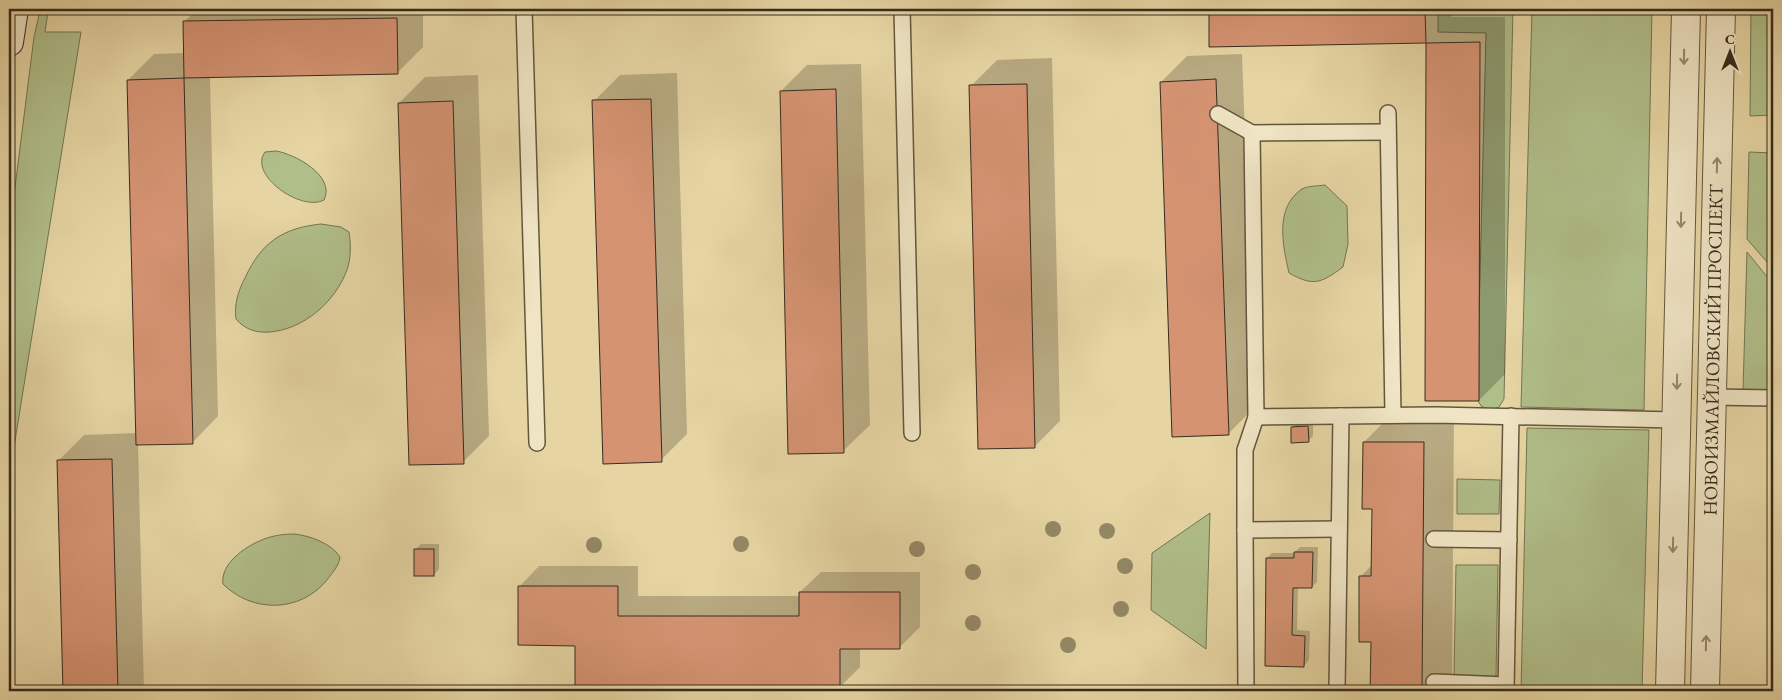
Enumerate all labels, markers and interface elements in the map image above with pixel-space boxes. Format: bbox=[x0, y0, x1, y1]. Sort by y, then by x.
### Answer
north arrow bbox=[1704, 28, 1754, 78]
text: С bbox=[1725, 30, 1735, 48]
one-way arrow bbox=[1680, 49, 1689, 65]
one-way arrow bbox=[1712, 157, 1722, 174]
street label: НОВОИЗМАЙЛОВСКИЙ ПРОСПЕКТ bbox=[1698, 184, 1728, 516]
one-way arrow bbox=[1676, 212, 1686, 228]
one-way arrow bbox=[1672, 374, 1682, 390]
one-way arrow bbox=[1669, 537, 1678, 553]
one-way arrow bbox=[1702, 635, 1711, 651]

